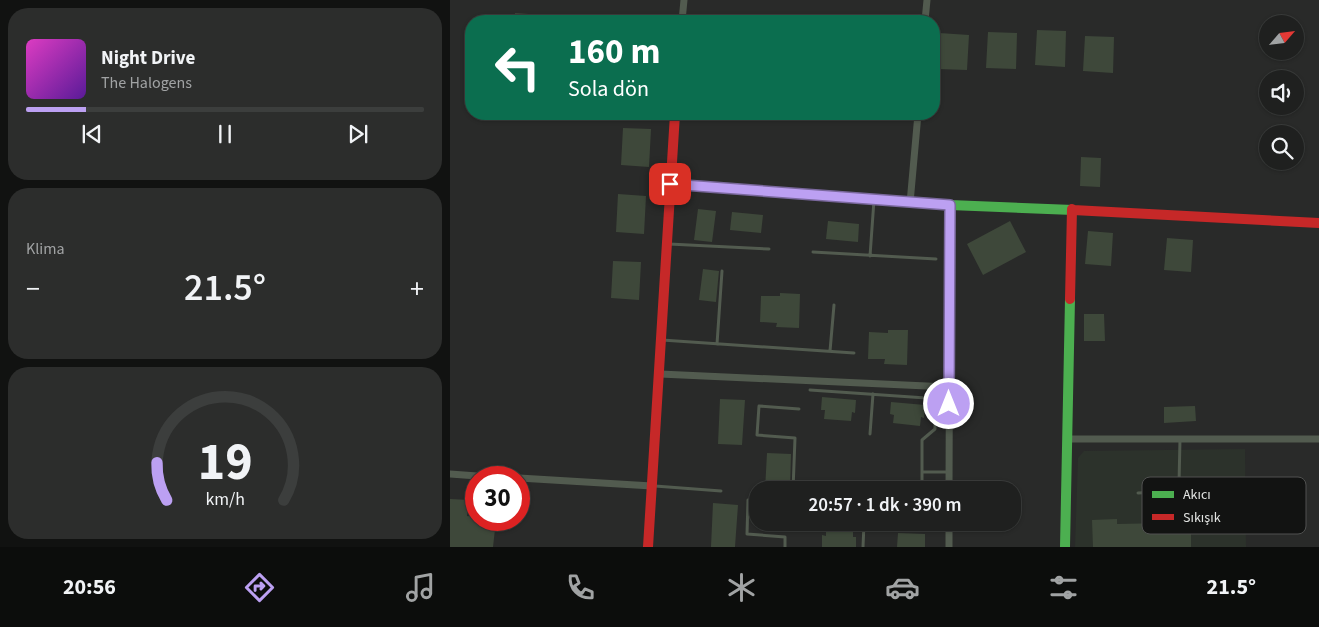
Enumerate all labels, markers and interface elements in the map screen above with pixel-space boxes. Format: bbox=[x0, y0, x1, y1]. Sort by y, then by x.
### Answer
north arrow bbox=[1259, 15, 1304, 60]
map controls bbox=[1259, 15, 1304, 170]
text: 160 m bbox=[568, 27, 660, 77]
icon: left bbox=[485, 35, 550, 100]
text: Night Drive bbox=[101, 45, 195, 72]
button: sound bbox=[1259, 70, 1304, 115]
text: The Halogens bbox=[101, 72, 192, 94]
text: Sola dön bbox=[568, 73, 649, 105]
icon: previous bbox=[78, 120, 106, 148]
icon: pause bbox=[211, 120, 239, 148]
icon: next bbox=[344, 120, 372, 148]
button: search bbox=[1259, 125, 1304, 170]
pin bbox=[649, 163, 691, 205]
icon: arrive bbox=[656, 170, 684, 198]
text: Klima bbox=[26, 238, 65, 260]
text: 21.5° bbox=[184, 261, 266, 315]
text: − bbox=[26, 269, 40, 309]
text: + bbox=[410, 269, 424, 309]
position arrow bbox=[922, 377, 974, 429]
text: 19 bbox=[198, 426, 252, 500]
speed limit sign: 30 bbox=[465, 466, 530, 531]
legend bbox=[1142, 477, 1306, 534]
text: Akıcı bbox=[1183, 485, 1211, 505]
text: km/h bbox=[205, 487, 245, 512]
text: 20:57 · 1 dk · 390 m bbox=[808, 492, 962, 519]
text: Sıkışık bbox=[1183, 508, 1221, 528]
icon: directions bbox=[242, 570, 277, 605]
icon: music bbox=[403, 570, 438, 605]
icon: phone bbox=[563, 570, 598, 605]
icon: climate bbox=[724, 570, 759, 605]
icon: car bbox=[885, 570, 920, 605]
icon: filters bbox=[1046, 570, 1081, 605]
text: 20:56 bbox=[63, 571, 116, 603]
text: 21.5° bbox=[1207, 571, 1256, 603]

